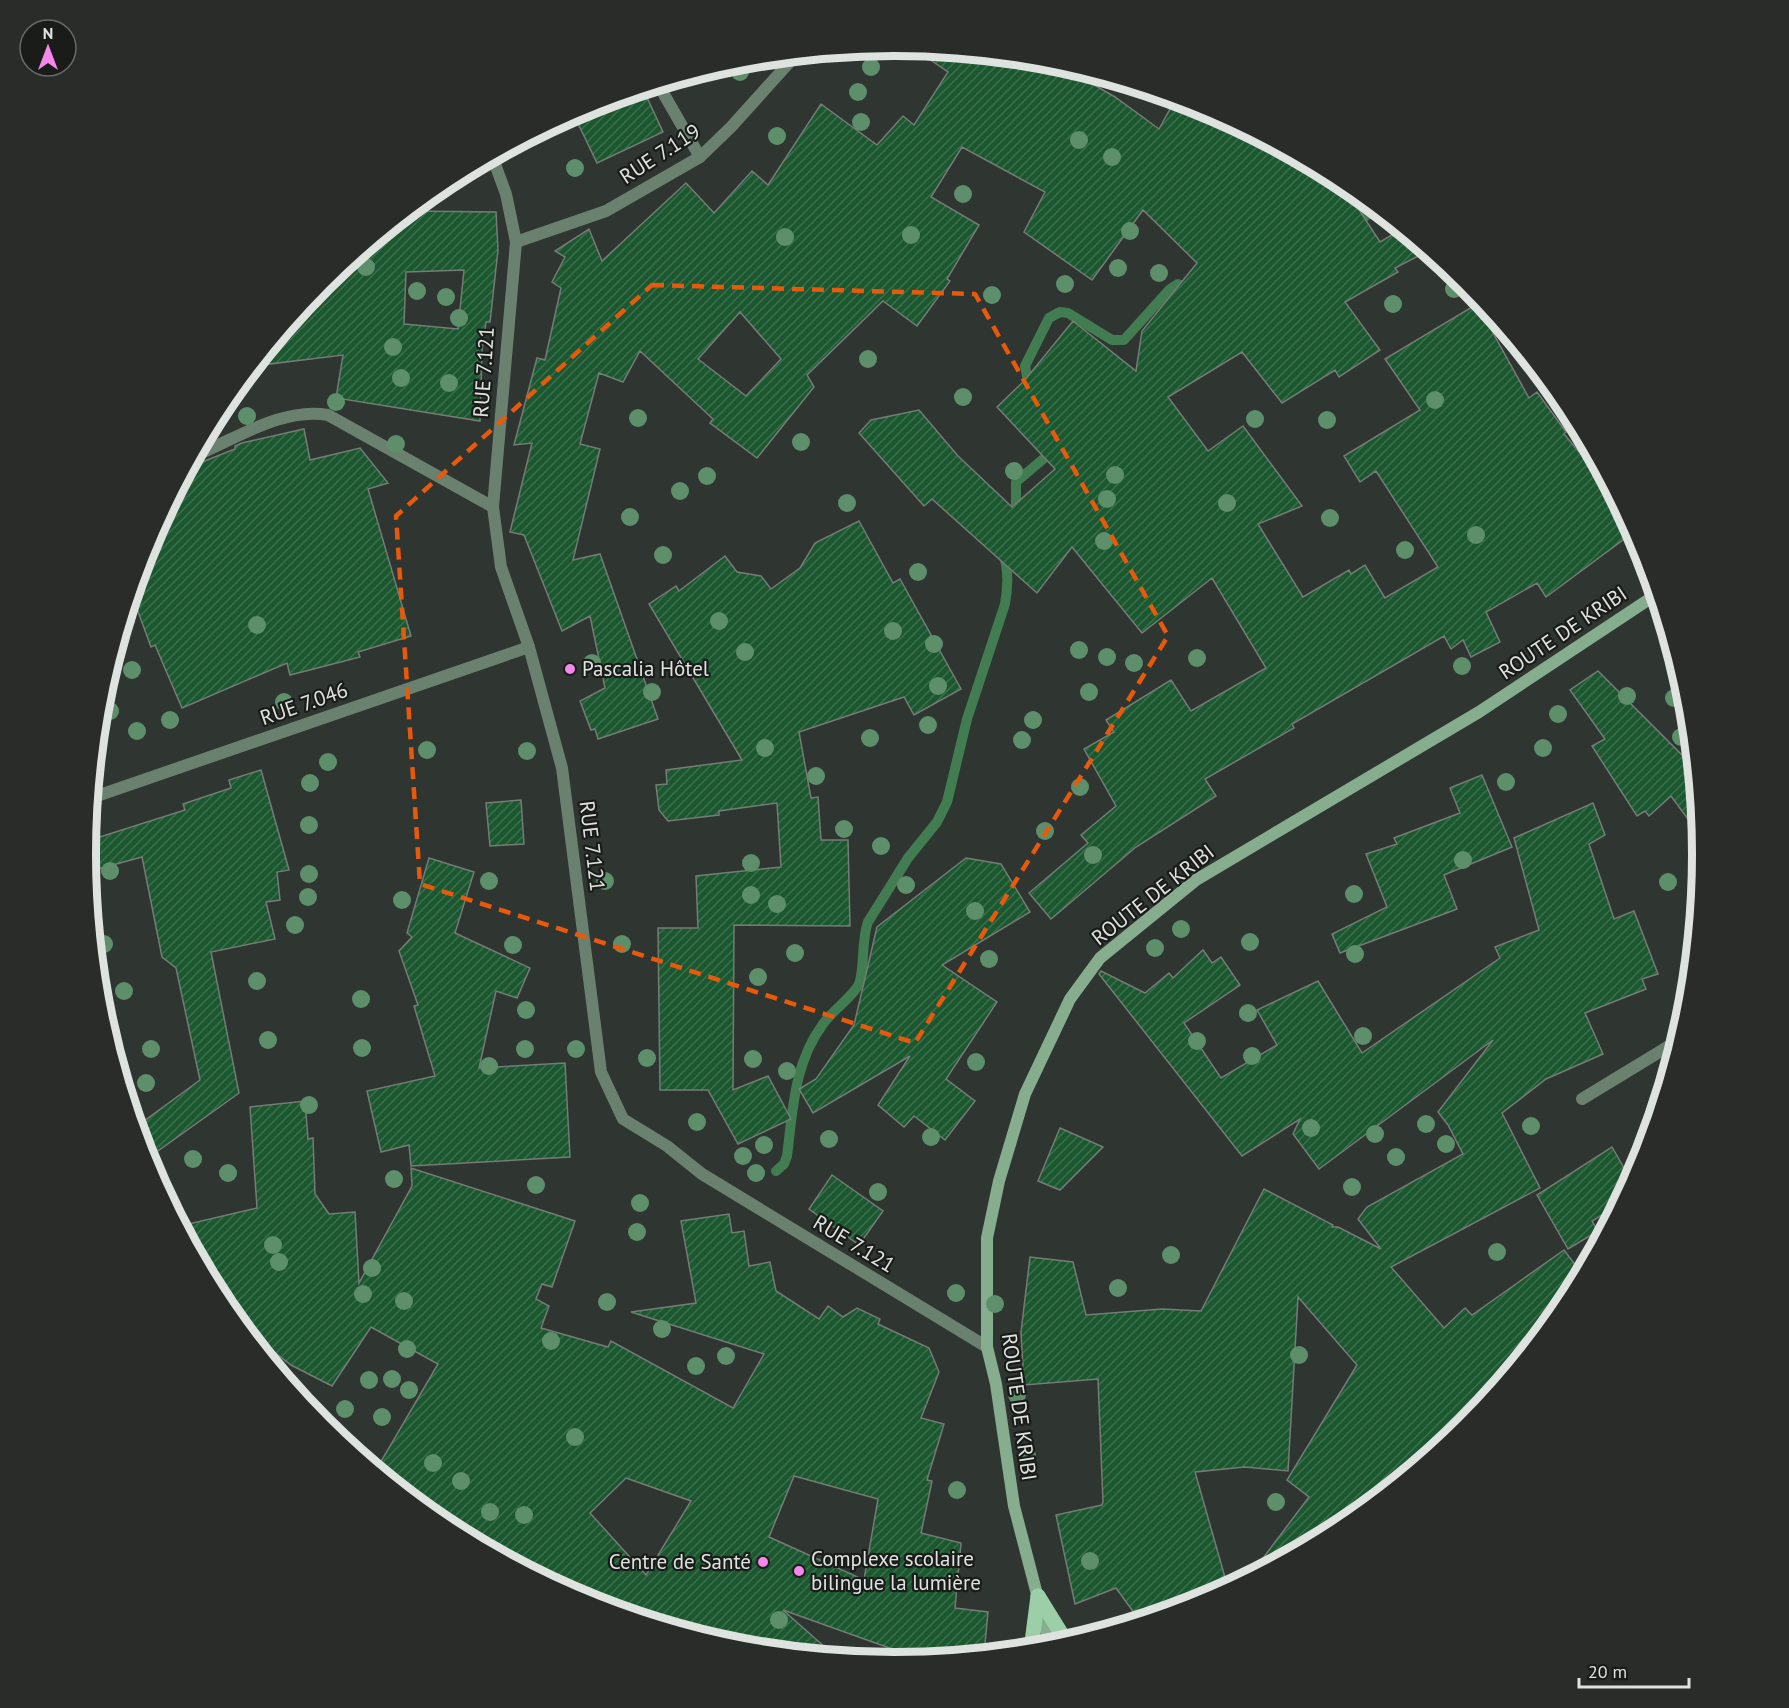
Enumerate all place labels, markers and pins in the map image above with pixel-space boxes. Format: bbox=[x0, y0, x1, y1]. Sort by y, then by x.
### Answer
place label: Pascalia Hôtel bbox=[582, 655, 709, 682]
marker: Pascalia Hôtel bbox=[563, 662, 577, 676]
place label: Complexe scolaire bilingue la lumière bbox=[811, 1545, 981, 1596]
place label: Centre de Santé bbox=[609, 1548, 751, 1575]
marker: Centre de Santé bbox=[756, 1555, 770, 1569]
marker: Complexe scolaire bilingue la lumière bbox=[792, 1564, 806, 1578]

